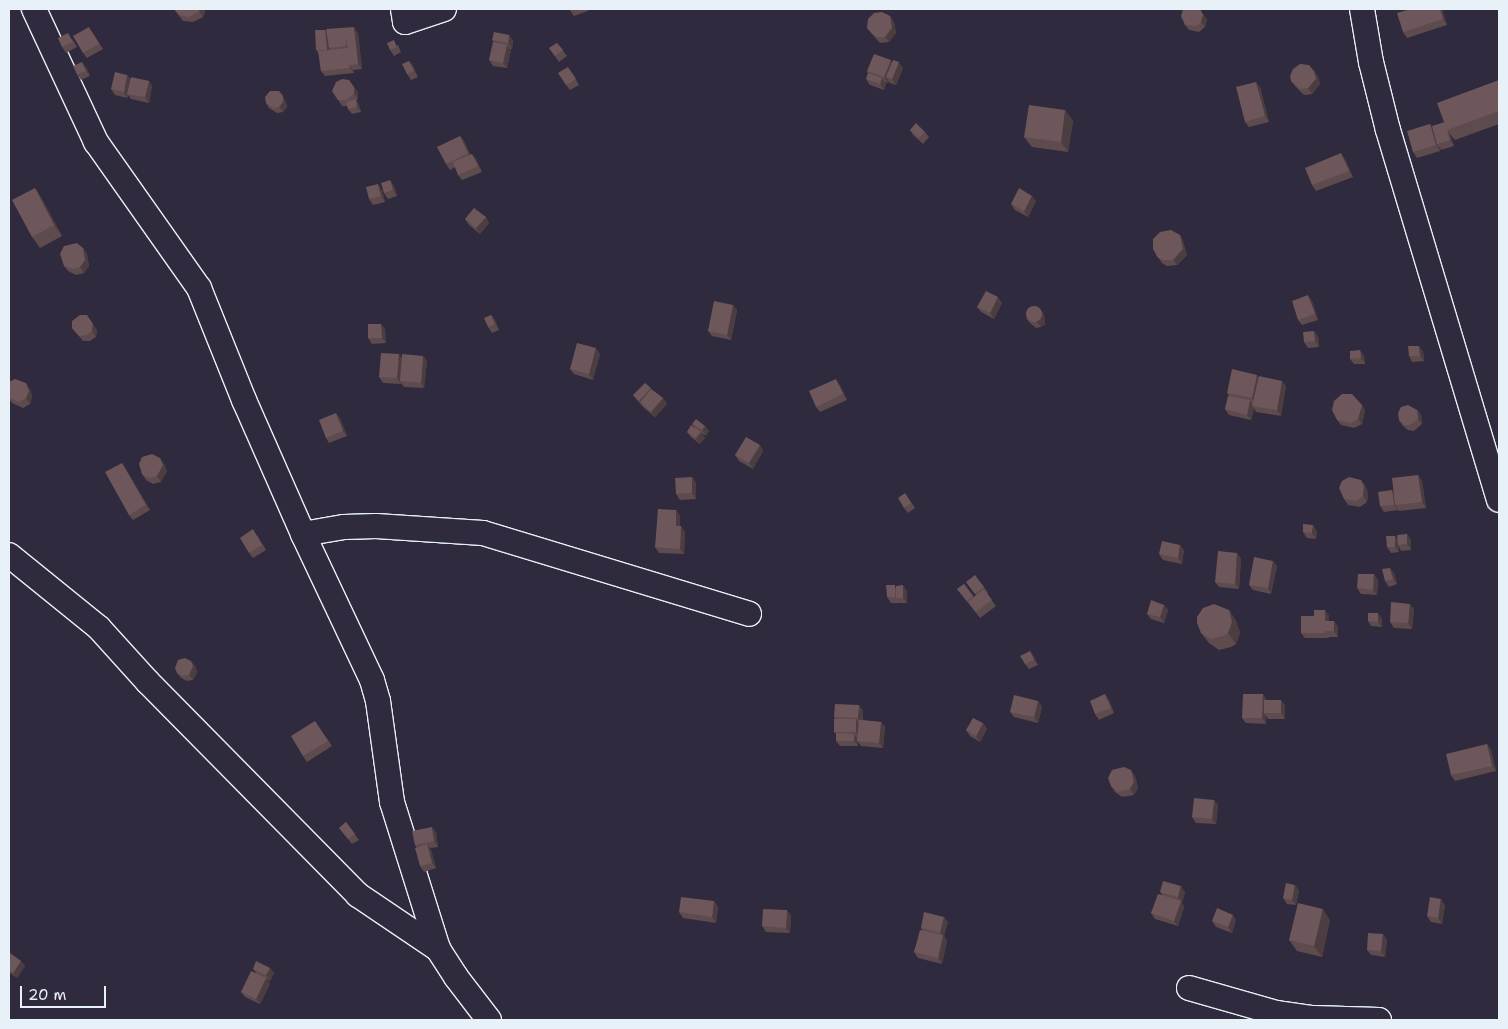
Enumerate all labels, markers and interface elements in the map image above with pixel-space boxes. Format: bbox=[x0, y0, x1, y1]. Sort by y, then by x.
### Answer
scale bar bbox=[22, 976, 109, 1008]
text: 20 m bbox=[28, 985, 67, 1005]

